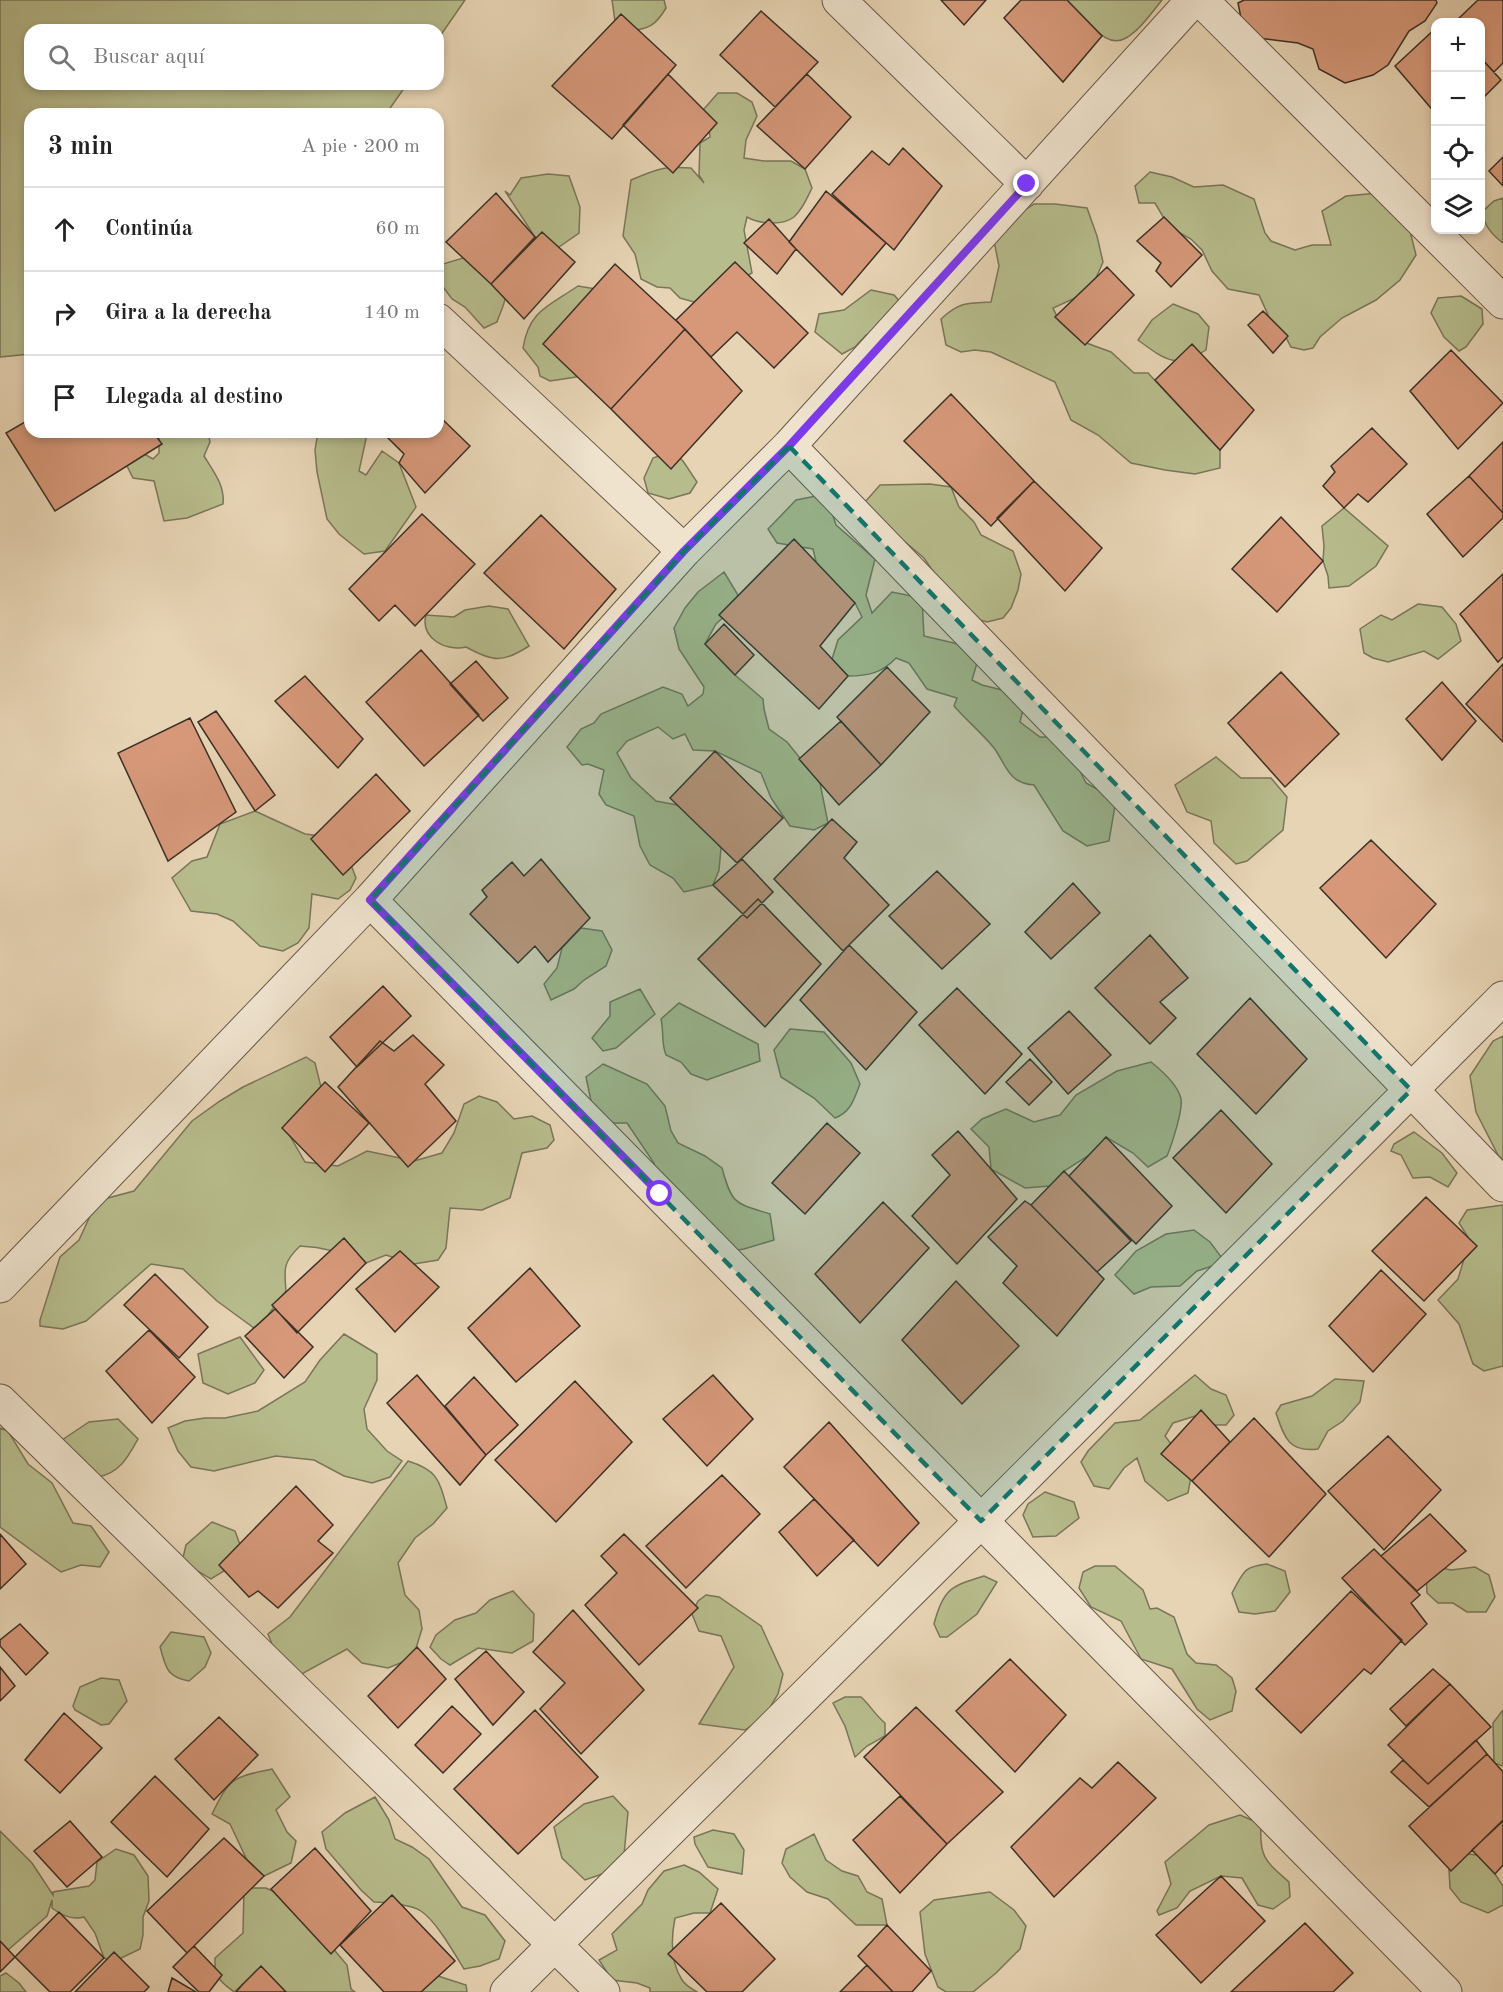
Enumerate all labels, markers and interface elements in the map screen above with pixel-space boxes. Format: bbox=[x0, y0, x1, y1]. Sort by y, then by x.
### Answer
map controls bbox=[1431, 18, 1485, 234]
button: + bbox=[1431, 18, 1485, 72]
search box bbox=[24, 24, 444, 90]
icon: search bbox=[45, 41, 78, 74]
text: Buscar aquí bbox=[93, 46, 205, 68]
button: − bbox=[1431, 72, 1485, 126]
button: locate bbox=[1431, 126, 1485, 180]
text: 3 min bbox=[48, 134, 113, 160]
text: A pie · 200 m bbox=[301, 137, 420, 157]
route end bbox=[1013, 170, 1039, 196]
button: layers bbox=[1431, 180, 1485, 234]
icon: ahead bbox=[48, 213, 81, 246]
text: Continúa bbox=[105, 218, 193, 240]
text: 60 m bbox=[375, 219, 420, 239]
icon: right bbox=[48, 297, 81, 330]
text: Gira a la derecha bbox=[105, 302, 272, 324]
text: 140 m bbox=[364, 303, 420, 323]
icon: arrive bbox=[48, 381, 81, 414]
text: Llegada al destino bbox=[105, 386, 283, 408]
route start bbox=[646, 1180, 672, 1206]

